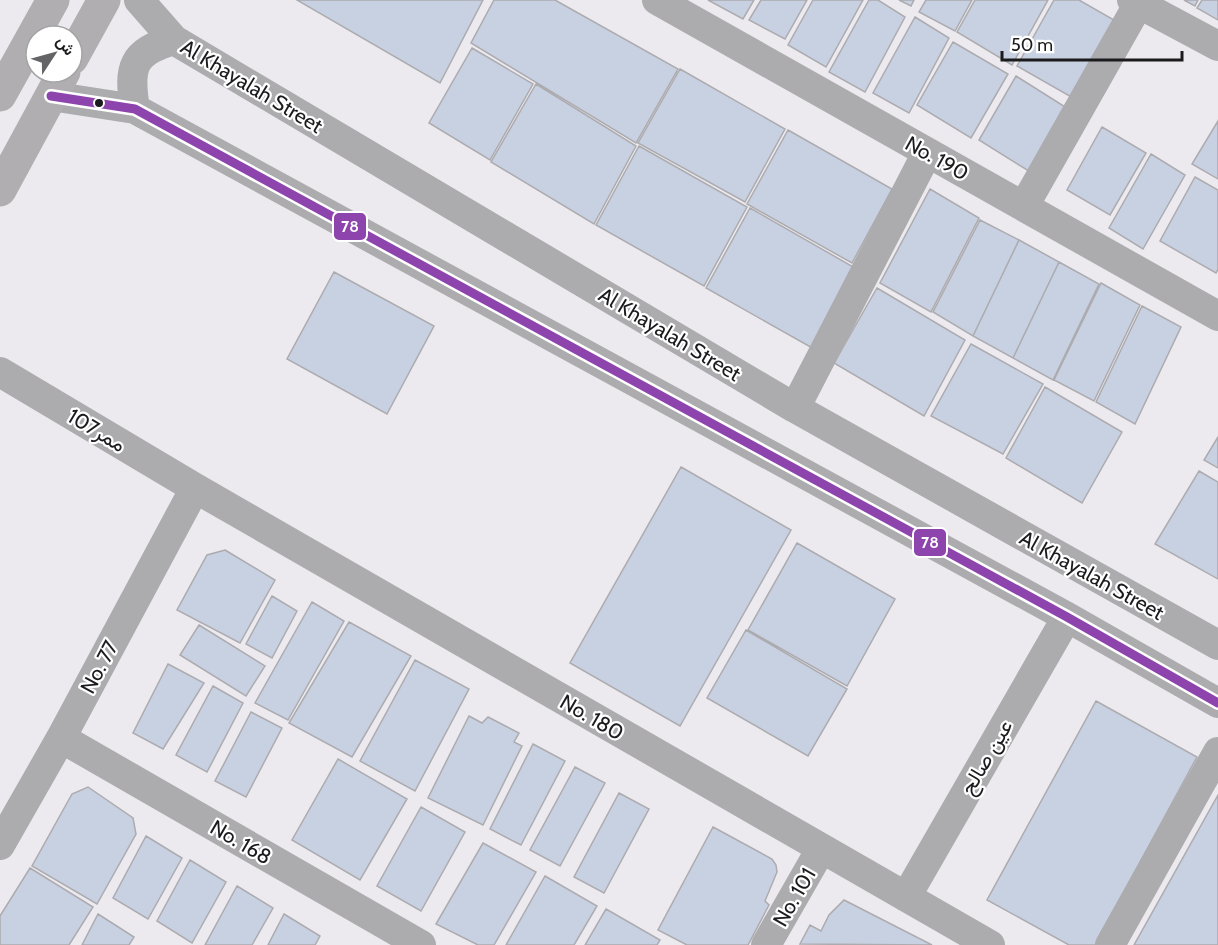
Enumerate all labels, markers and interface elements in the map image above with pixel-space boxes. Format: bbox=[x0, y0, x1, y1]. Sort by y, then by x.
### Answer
north arrow bbox=[24, 24, 84, 84]
scale bar bbox=[1002, 24, 1182, 62]
text: ش bbox=[52, 32, 79, 59]
street label: Al Khayalah Street bbox=[177, 34, 327, 138]
text: 50 m bbox=[1011, 34, 1053, 56]
unlabelled marker bbox=[93, 97, 105, 109]
street label: No. 190 bbox=[901, 130, 973, 186]
line badge: 78 bbox=[333, 212, 367, 241]
text: 78 bbox=[341, 217, 359, 236]
street label: Al Khayalah Street bbox=[595, 282, 745, 386]
street label: ممر107 bbox=[63, 403, 131, 458]
street label: Al Khayalah Street bbox=[1015, 525, 1169, 625]
line badge: 78 bbox=[913, 528, 947, 557]
text: 78 bbox=[921, 533, 939, 552]
street label: No. 77 bbox=[75, 636, 123, 698]
street label: No. 180 bbox=[556, 689, 628, 745]
street label: عين صالح bbox=[954, 715, 1019, 800]
street label: No. 168 bbox=[206, 815, 276, 869]
street label: No. 101 bbox=[767, 863, 821, 931]

